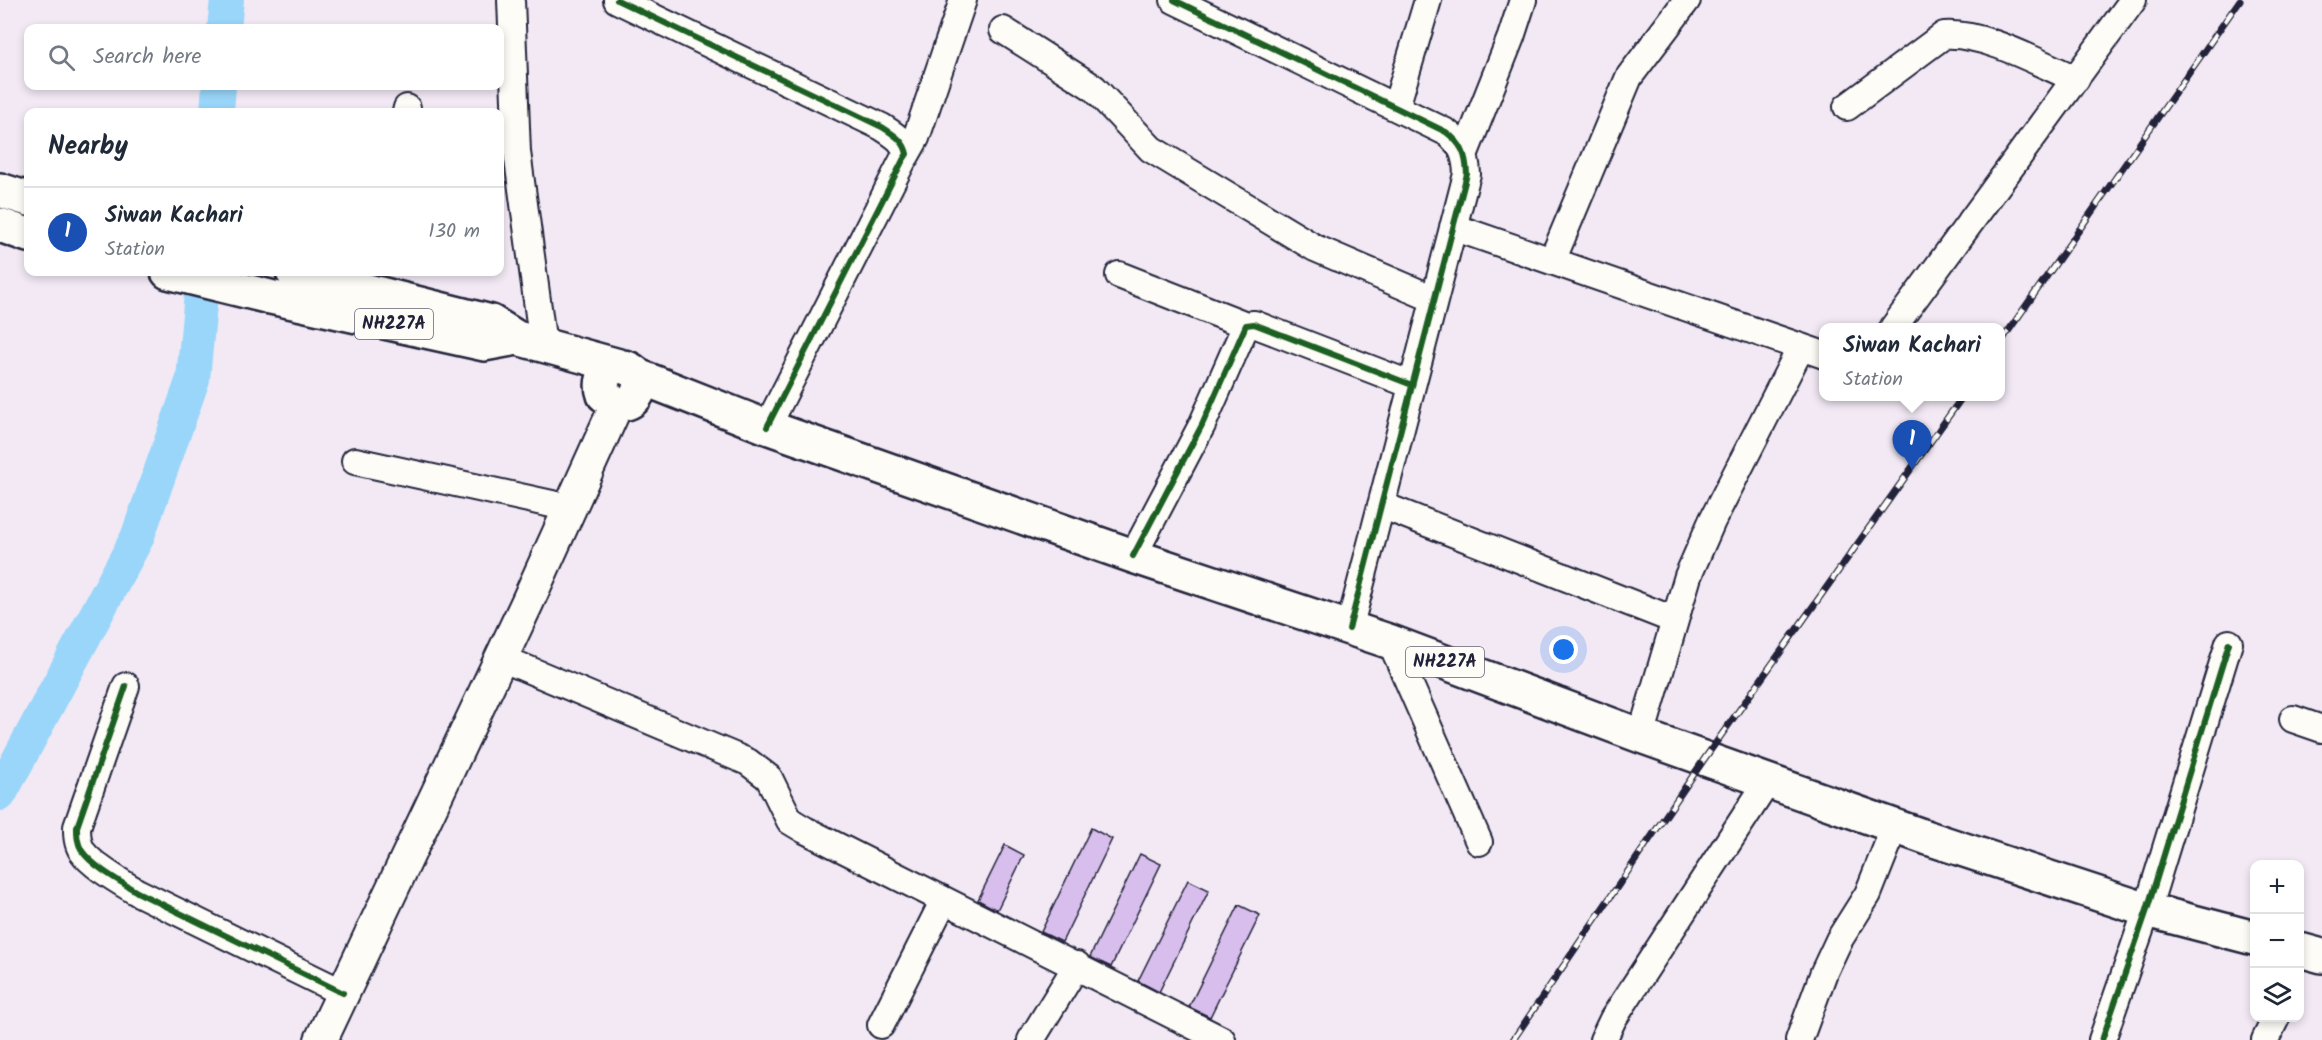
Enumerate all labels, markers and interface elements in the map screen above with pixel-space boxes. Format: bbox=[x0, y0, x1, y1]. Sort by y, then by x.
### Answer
search box bbox=[24, 24, 504, 90]
text: Search here bbox=[93, 40, 201, 75]
icon: search bbox=[45, 41, 78, 74]
text: Nearby bbox=[48, 126, 128, 168]
text: Siwan Kachari bbox=[105, 199, 243, 234]
text: 1 bbox=[64, 216, 71, 248]
text: 130 m bbox=[428, 216, 480, 248]
text: Station bbox=[105, 234, 165, 266]
road number: NH227A bbox=[355, 309, 433, 339]
popup bbox=[1819, 323, 2005, 401]
text: Siwan Kachari bbox=[1843, 329, 1981, 364]
text: Station bbox=[1843, 364, 1903, 396]
pin: 1 bbox=[1892, 420, 1932, 470]
your location bbox=[1549, 635, 1578, 664]
road number: NH227A bbox=[1406, 647, 1484, 677]
map controls bbox=[2250, 860, 2304, 1022]
button: + bbox=[2250, 860, 2304, 914]
button: − bbox=[2250, 914, 2304, 968]
button: layers bbox=[2250, 968, 2304, 1022]

